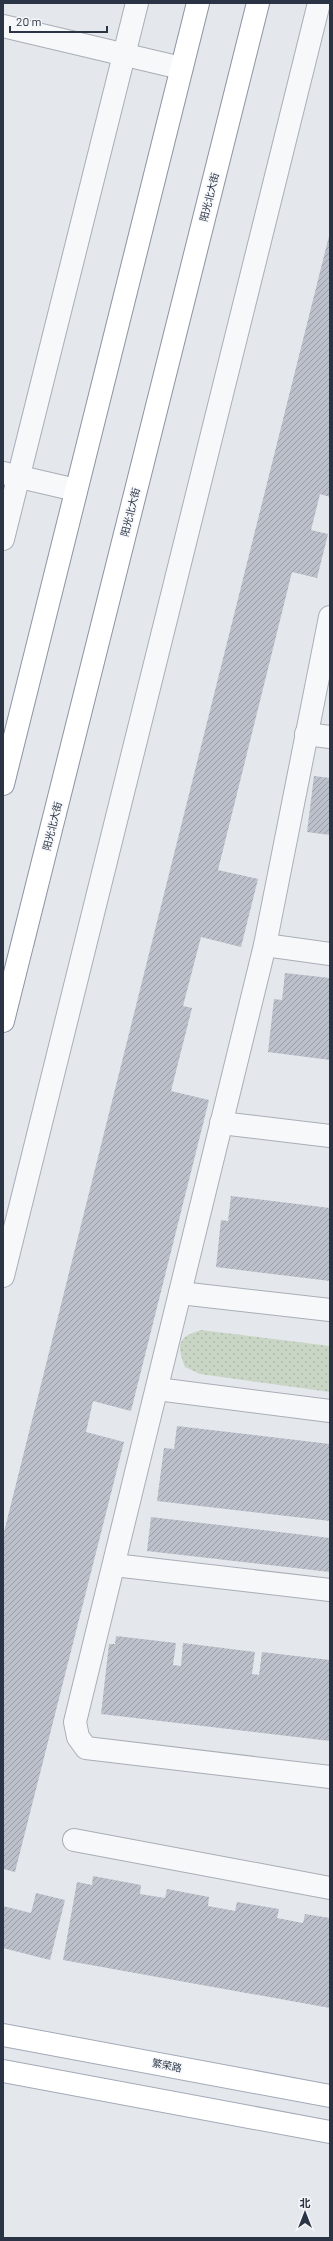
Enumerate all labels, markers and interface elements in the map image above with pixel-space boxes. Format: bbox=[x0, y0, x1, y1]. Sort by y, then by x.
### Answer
scale bar bbox=[10, 8, 107, 34]
text: 20 m bbox=[16, 14, 42, 28]
street label: 阳光北大街 bbox=[197, 171, 221, 223]
street label: 阳光北大街 bbox=[118, 486, 142, 538]
street label: 阳光北大街 bbox=[40, 800, 64, 852]
street label: 繁荣路 bbox=[151, 2056, 183, 2074]
north arrow bbox=[285, 2193, 325, 2233]
text: 北 bbox=[300, 2196, 311, 2209]

